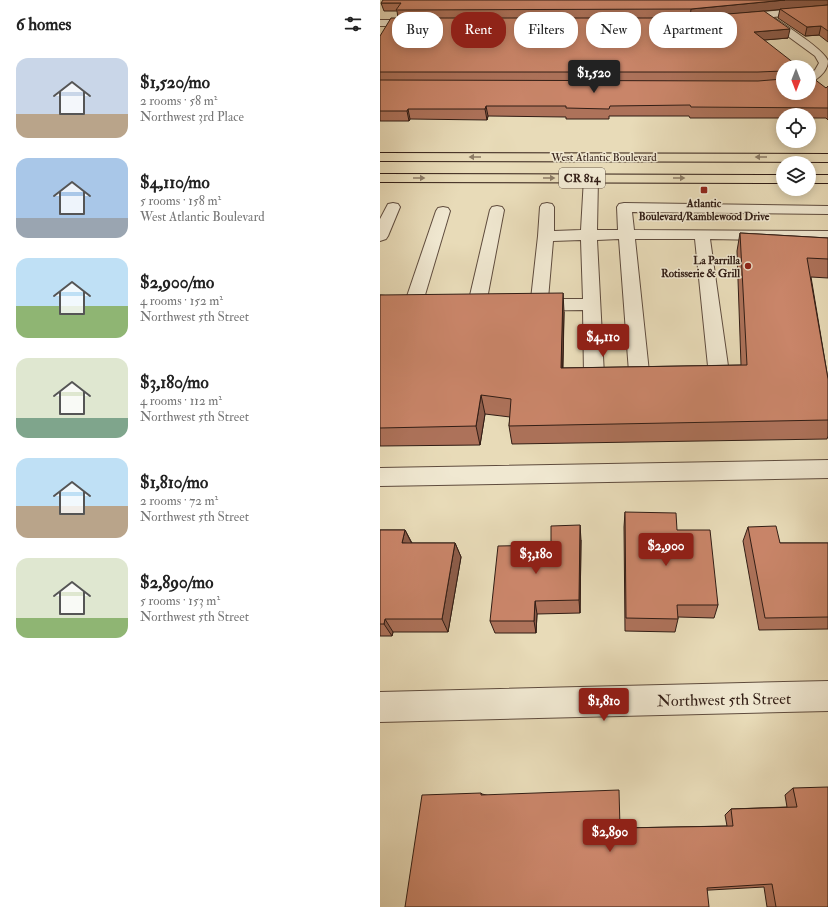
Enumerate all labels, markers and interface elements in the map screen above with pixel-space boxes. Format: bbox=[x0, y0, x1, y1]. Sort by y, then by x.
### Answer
chip: Buy bbox=[392, 12, 443, 48]
chip: Rent bbox=[451, 12, 506, 48]
chip: Filters bbox=[514, 12, 578, 48]
chip: New bbox=[586, 12, 641, 48]
chip: Apartment bbox=[649, 12, 737, 48]
icon: filters bbox=[342, 13, 364, 35]
text: 6 homes bbox=[16, 14, 71, 35]
pin: $1,520 bbox=[561, 60, 627, 94]
north arrow bbox=[776, 60, 816, 100]
map controls bbox=[776, 60, 816, 196]
text: $1,520 bbox=[577, 65, 611, 81]
text: $1,520/mo bbox=[140, 72, 210, 93]
icon: home bbox=[48, 74, 96, 122]
text: 2 rooms · 58 m² bbox=[140, 93, 218, 109]
button: locate bbox=[776, 108, 816, 148]
text: Northwest 3rd Place bbox=[140, 109, 244, 125]
street label: West Atlantic Boulevard bbox=[550, 151, 657, 164]
one-way arrow bbox=[468, 154, 481, 160]
one-way arrow bbox=[754, 154, 767, 160]
button: layers bbox=[776, 156, 816, 196]
road number: CR 814 bbox=[559, 168, 605, 188]
text: $4,110/mo bbox=[140, 172, 210, 193]
icon: home bbox=[48, 174, 96, 222]
one-way arrow bbox=[413, 175, 426, 181]
one-way arrow bbox=[543, 175, 556, 181]
one-way arrow bbox=[673, 175, 686, 181]
marker: Atlantic Boulevard/Ramblewood Drive bbox=[699, 185, 709, 195]
text: 5 rooms · 158 m² bbox=[140, 193, 221, 209]
place label: Atlantic Boulevard/Ramblewood Drive bbox=[639, 197, 770, 223]
text: West Atlantic Boulevard bbox=[140, 209, 265, 225]
place label: La Parrilla Rotisserie & Grill bbox=[661, 254, 740, 280]
marker: La Parrilla Rotisserie & Grill bbox=[743, 261, 753, 271]
text: $2,900/mo bbox=[140, 272, 214, 293]
icon: home bbox=[48, 274, 96, 322]
text: 4 rooms · 152 m² bbox=[140, 293, 223, 309]
text: Northwest 5th Street bbox=[140, 309, 249, 325]
pin: $4,110 bbox=[570, 324, 636, 358]
text: $4,110 bbox=[586, 329, 620, 345]
text: $3,180/mo bbox=[140, 372, 209, 393]
icon: home bbox=[48, 374, 96, 422]
text: 4 rooms · 112 m² bbox=[140, 393, 222, 409]
text: Northwest 5th Street bbox=[140, 409, 249, 425]
text: $1,810/mo bbox=[140, 472, 208, 493]
icon: home bbox=[48, 474, 96, 522]
text: 2 rooms · 72 m² bbox=[140, 493, 218, 509]
text: Northwest 5th Street bbox=[140, 509, 249, 525]
pin: $2,900 bbox=[633, 533, 699, 567]
text: $2,900 bbox=[647, 538, 685, 554]
pin: $3,180 bbox=[503, 541, 569, 575]
text: $3,180 bbox=[520, 546, 552, 562]
text: $2,890/mo bbox=[140, 572, 213, 593]
icon: home bbox=[48, 574, 96, 622]
text: 5 rooms · 153 m² bbox=[140, 593, 220, 609]
text: Northwest 5th Street bbox=[140, 609, 249, 625]
pin: $1,810 bbox=[571, 688, 637, 722]
street label: Northwest 5th Street bbox=[657, 689, 791, 711]
text: $1,810 bbox=[588, 693, 620, 709]
pin: $2,890 bbox=[577, 819, 643, 853]
text: $2,890 bbox=[592, 824, 628, 840]

